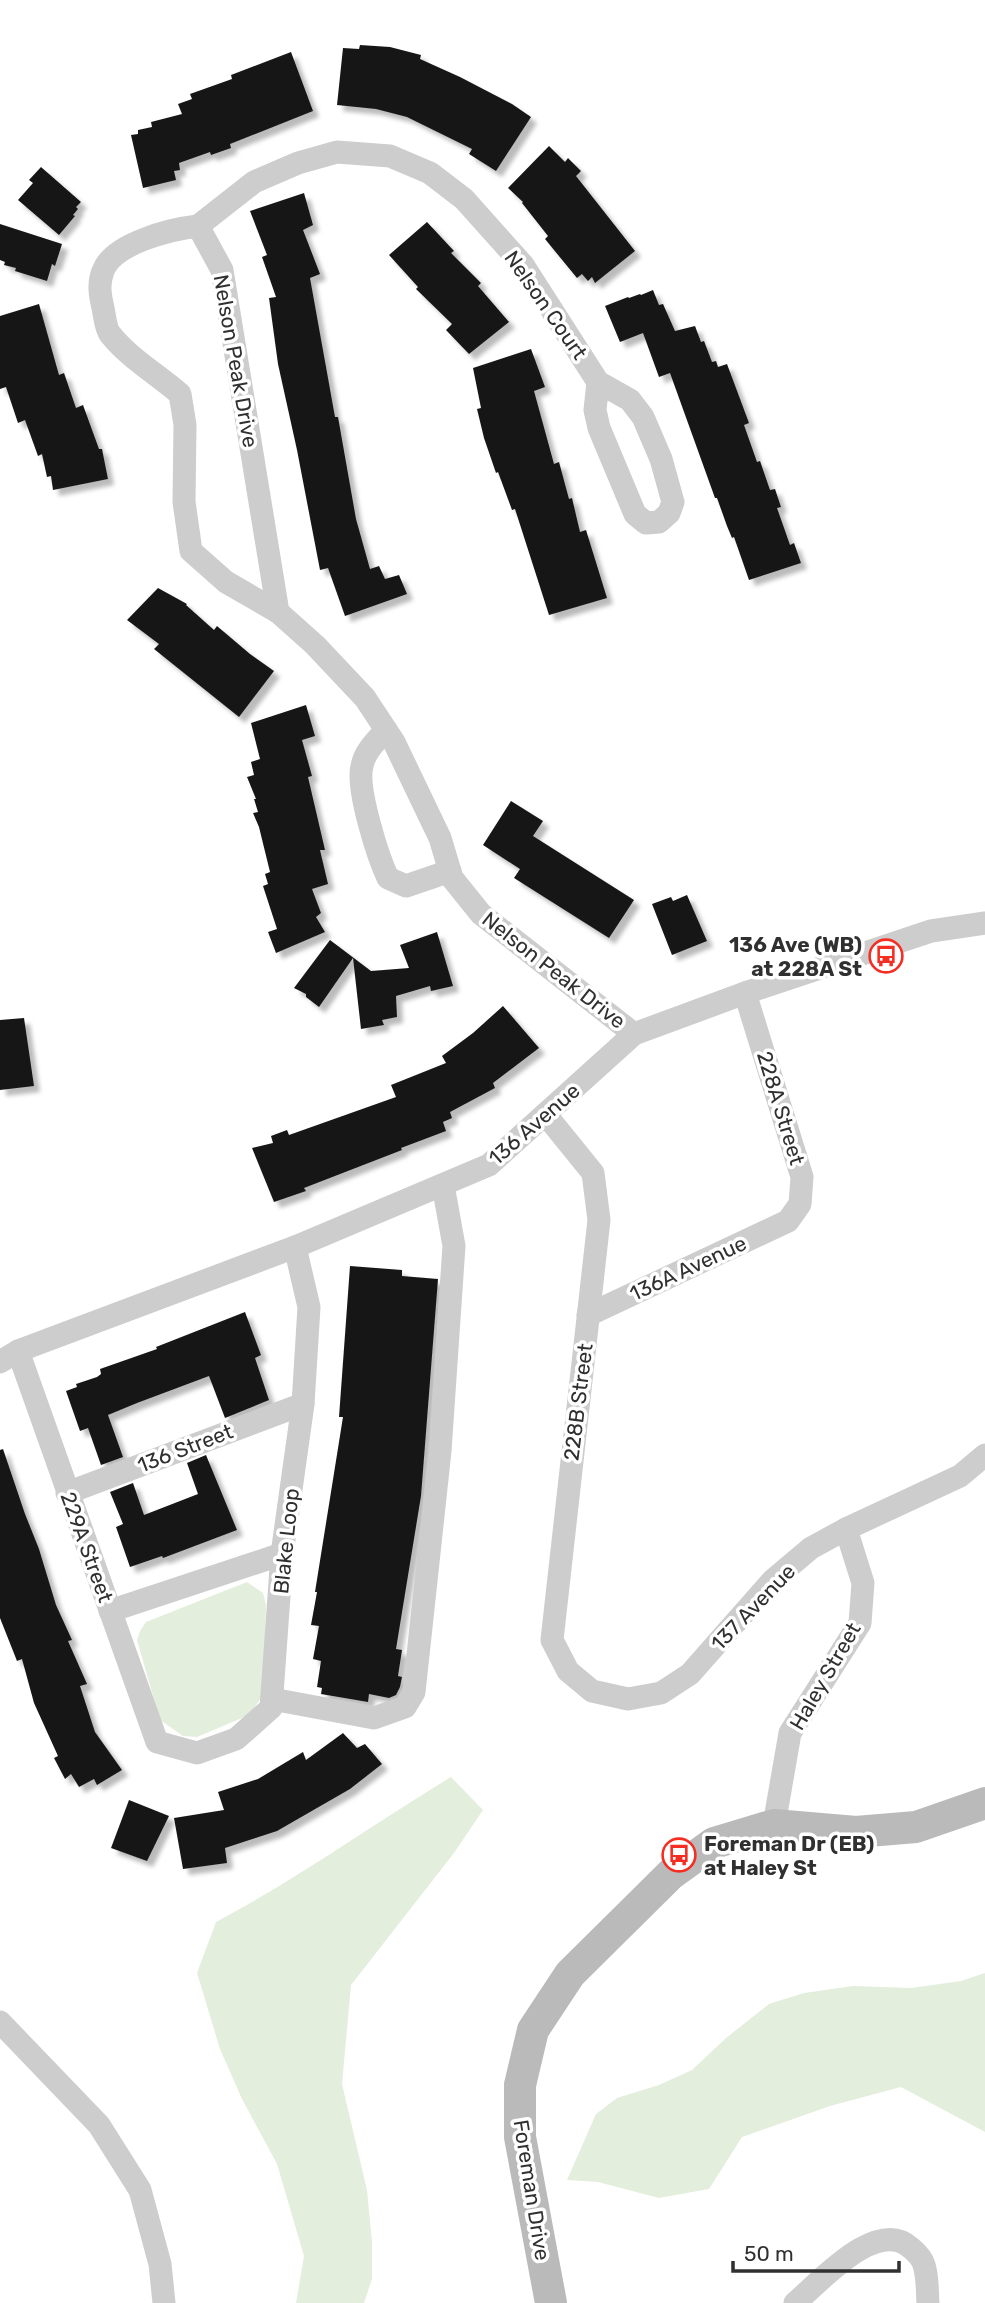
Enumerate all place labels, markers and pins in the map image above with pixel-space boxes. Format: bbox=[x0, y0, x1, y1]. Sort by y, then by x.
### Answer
place label: 136 Ave (WB) at 228A St bbox=[729, 932, 862, 981]
bus stop icon: 136 Ave (WB) at 228A St bbox=[867, 937, 905, 975]
place label: Foreman Dr (EB) at Haley St bbox=[704, 1831, 874, 1880]
bus stop icon: Foreman Dr (EB) at Haley St bbox=[660, 1836, 698, 1874]

